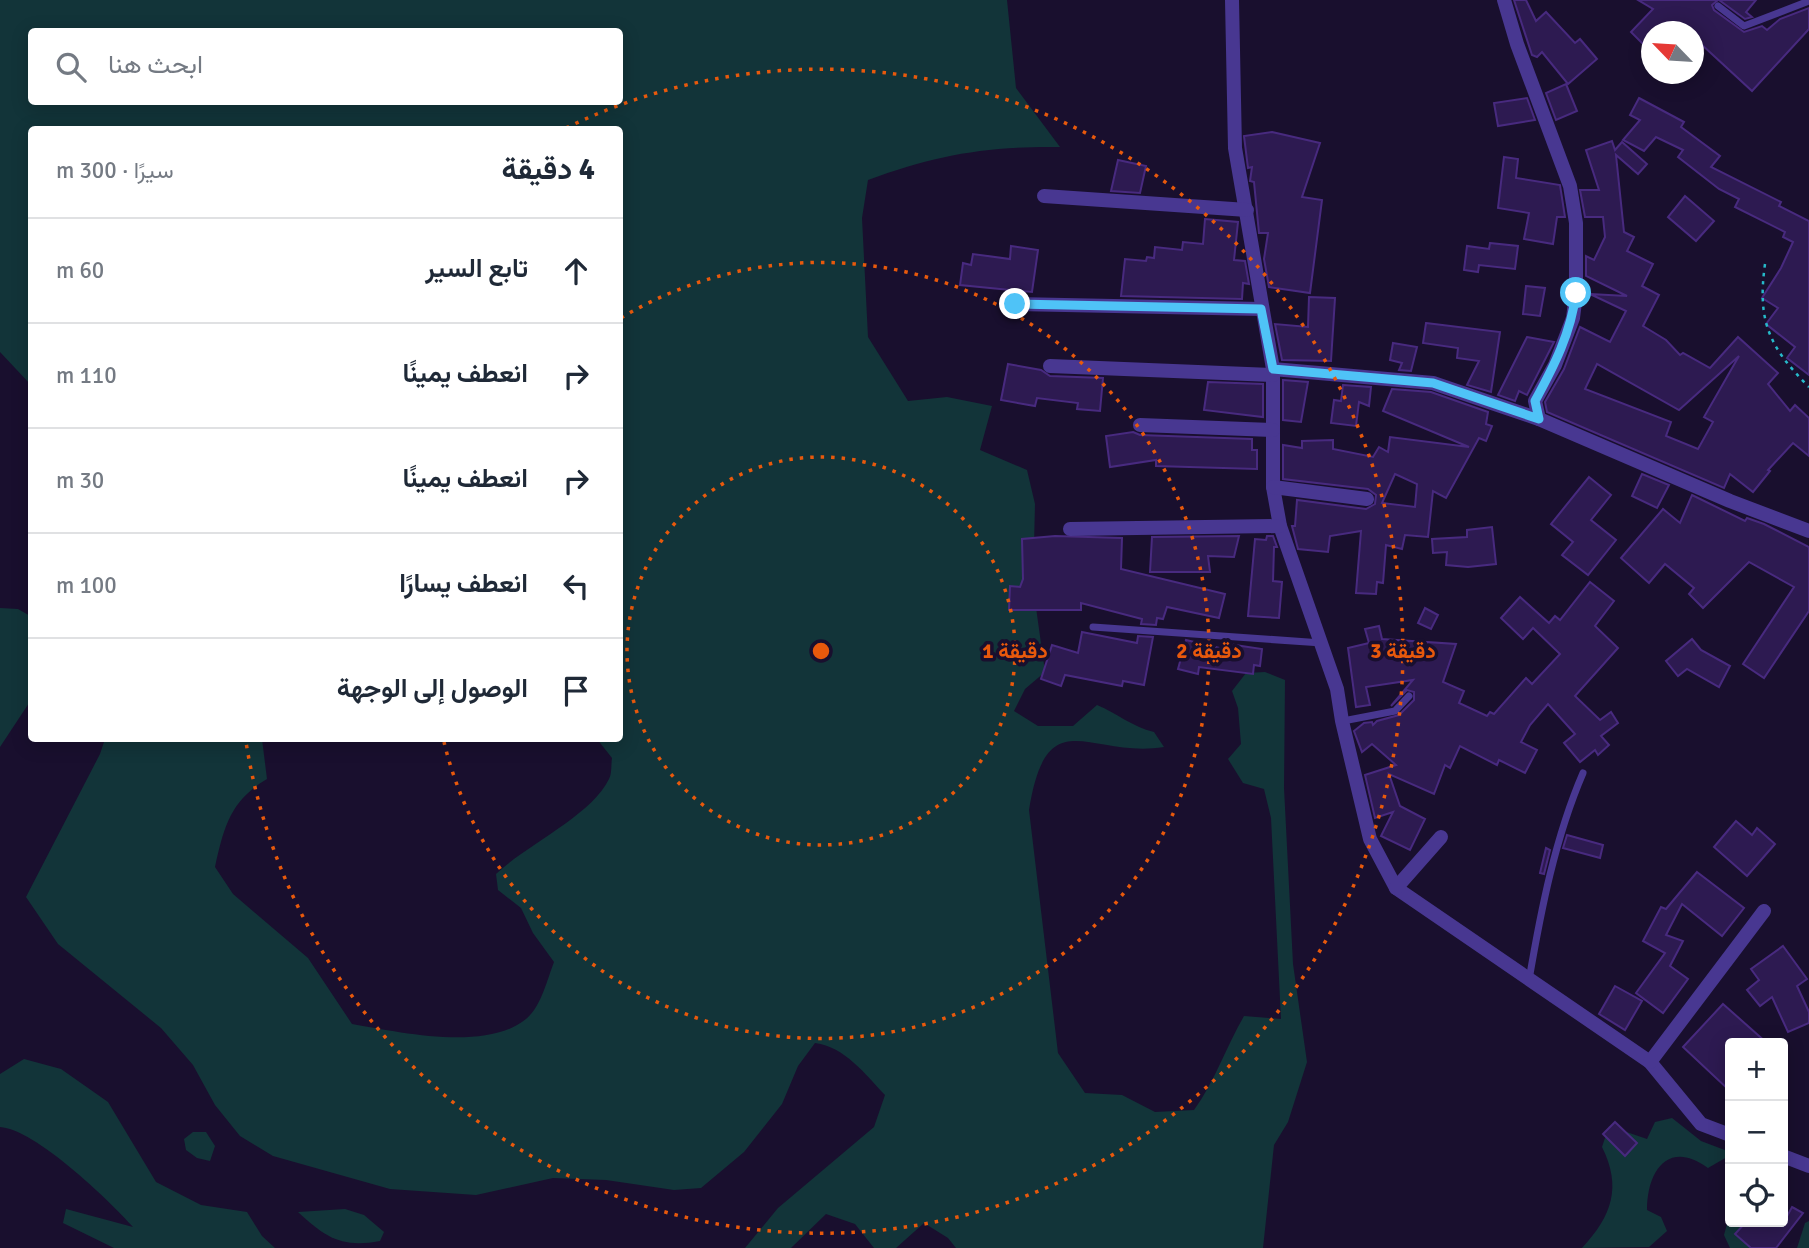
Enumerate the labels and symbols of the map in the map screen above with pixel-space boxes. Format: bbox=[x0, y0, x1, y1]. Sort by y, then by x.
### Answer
north arrow bbox=[1641, 21, 1704, 84]
route start bbox=[1560, 277, 1591, 308]
route end bbox=[999, 288, 1030, 319]
text: 1 دقيقة bbox=[982, 638, 1048, 664]
text: 2 دقيقة bbox=[1176, 638, 1242, 664]
text: 3 دقيقة bbox=[1370, 638, 1436, 664]
centre of rings bbox=[809, 639, 833, 663]

